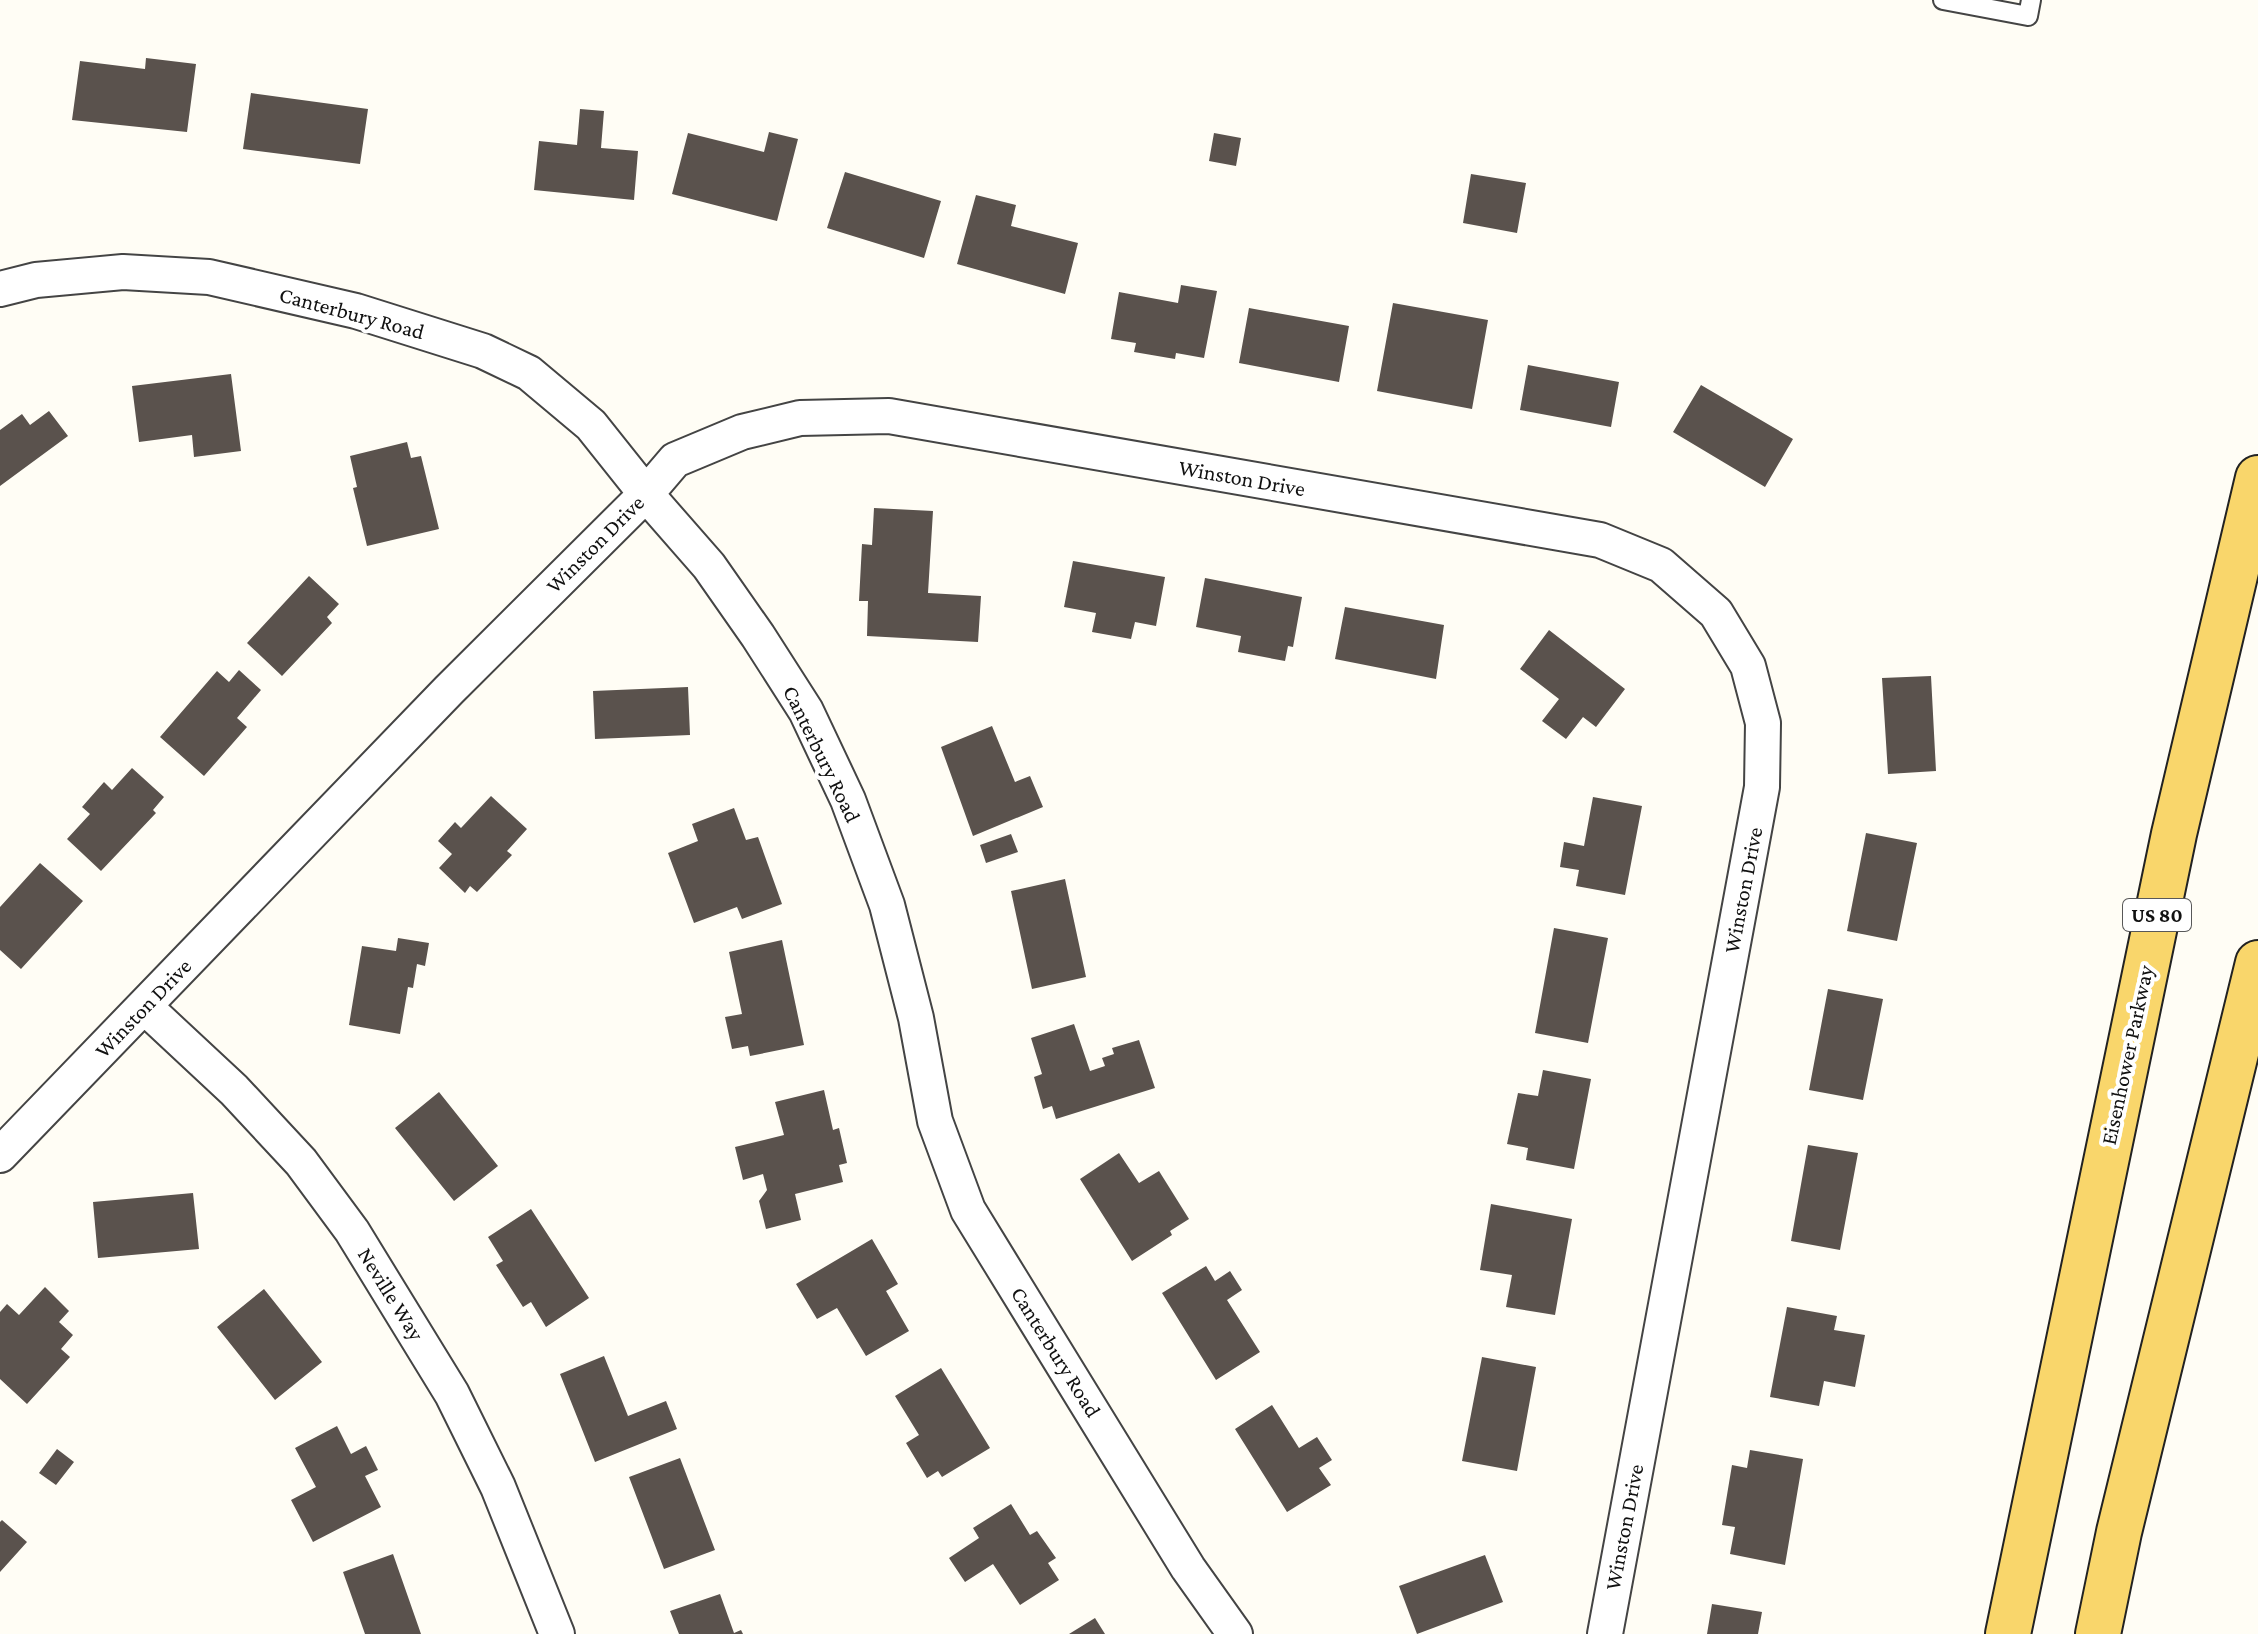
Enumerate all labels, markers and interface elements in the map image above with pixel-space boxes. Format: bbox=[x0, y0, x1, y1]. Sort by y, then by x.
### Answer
street label: Canterbury Road bbox=[277, 282, 428, 344]
street label: Winston Drive bbox=[1177, 455, 1307, 501]
street label: Winston Drive bbox=[541, 490, 649, 598]
street label: Canterbury Road bbox=[778, 682, 866, 827]
street label: Winston Drive bbox=[1719, 825, 1767, 955]
road number: US 80 bbox=[2123, 899, 2191, 931]
street label: Winston Drive bbox=[90, 953, 196, 1063]
street label: Eisenhower Parkway bbox=[2096, 962, 2158, 1147]
street label: Neville Way bbox=[353, 1243, 430, 1346]
street label: Canterbury Road bbox=[1006, 1282, 1106, 1422]
street label: Winston Drive bbox=[1600, 1462, 1648, 1592]

